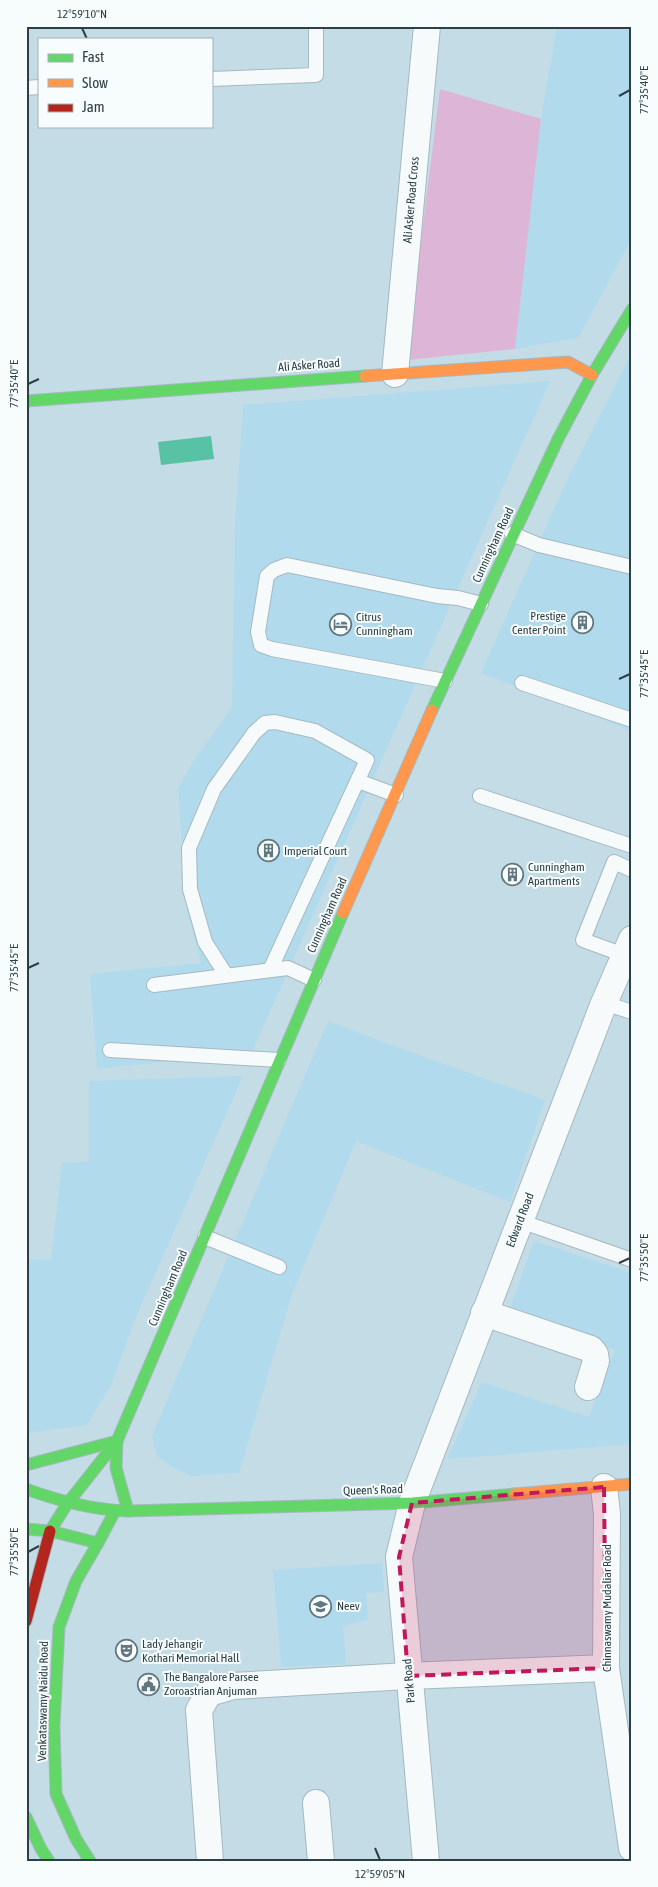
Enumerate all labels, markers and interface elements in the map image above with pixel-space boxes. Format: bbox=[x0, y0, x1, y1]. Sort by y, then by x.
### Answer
text: 12°59'10"N bbox=[57, 7, 107, 21]
legend bbox=[38, 38, 212, 128]
text: Fast bbox=[82, 48, 104, 65]
text: 77°35'40"E bbox=[637, 66, 651, 114]
text: Slow bbox=[82, 74, 108, 91]
text: Jam bbox=[82, 98, 105, 115]
street label: Ali Asker Road Cross bbox=[400, 156, 422, 244]
street label: Ali Asker Road bbox=[278, 356, 340, 374]
text: 77°35'40"E bbox=[7, 360, 21, 408]
street label: Cunningham Road bbox=[470, 505, 516, 585]
place label: Prestige Center Point bbox=[512, 609, 567, 637]
place label: Citrus Cunningham bbox=[356, 610, 413, 638]
building icon: Prestige Center Point bbox=[570, 611, 594, 635]
hotel icon: Citrus Cunningham bbox=[328, 612, 352, 636]
text: 77°35'45"E bbox=[637, 650, 651, 698]
building icon: Imperial Court bbox=[256, 839, 280, 863]
place label: Imperial Court bbox=[284, 844, 348, 858]
place label: Cunningham Apartments bbox=[528, 860, 585, 888]
building icon: Cunningham Apartments bbox=[500, 862, 524, 886]
street label: Cunningham Road bbox=[304, 875, 350, 955]
text: 77°35'45"E bbox=[7, 944, 21, 992]
street label: Edward Road bbox=[503, 1191, 537, 1249]
text: 77°35'50"E bbox=[637, 1234, 651, 1282]
street label: Cunningham Road bbox=[146, 1248, 190, 1328]
street label: Queen's Road bbox=[343, 1482, 403, 1498]
text: 77°35'50"E bbox=[7, 1528, 21, 1576]
street label: Chinnaswamy Mudaliar Road bbox=[600, 1544, 614, 1672]
school or university icon: Neev bbox=[309, 1594, 333, 1618]
place label: Neev bbox=[337, 1599, 360, 1613]
place label: Lady Jehangir Kothari Memorial Hall bbox=[142, 1637, 240, 1665]
theatre icon: Lady Jehangir Kothari Memorial Hall bbox=[114, 1639, 138, 1663]
street label: Venkataswamy Naidu Road bbox=[35, 1641, 51, 1761]
street label: Park Road bbox=[400, 1658, 418, 1704]
place label: The Bangalore Parsee Zoroastrian Anjuman bbox=[164, 1670, 259, 1698]
public building icon: The Bangalore Parsee Zoroastrian Anjuman bbox=[136, 1672, 160, 1696]
text: 12°59'05"N bbox=[355, 1867, 405, 1881]

